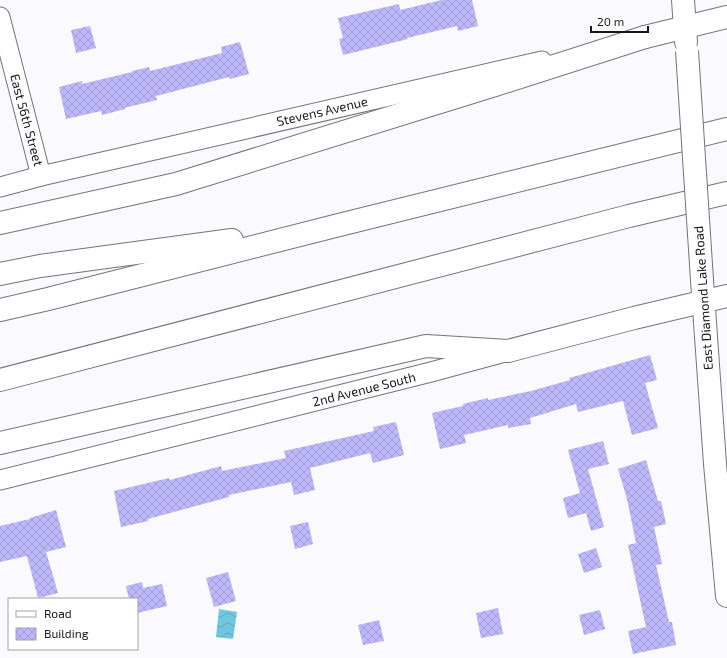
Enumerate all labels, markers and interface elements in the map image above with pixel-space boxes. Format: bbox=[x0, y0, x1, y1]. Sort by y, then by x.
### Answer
scale bar bbox=[591, 8, 648, 34]
text: 20 m bbox=[597, 14, 624, 28]
street label: East 56th Street bbox=[7, 72, 47, 168]
street label: Stevens Avenue bbox=[275, 93, 369, 129]
street label: East Diamond Lake Road bbox=[690, 225, 716, 371]
street label: 2nd Avenue South bbox=[311, 368, 417, 410]
legend bbox=[8, 598, 138, 650]
text: Road bbox=[44, 606, 72, 620]
text: Building bbox=[44, 626, 89, 640]

